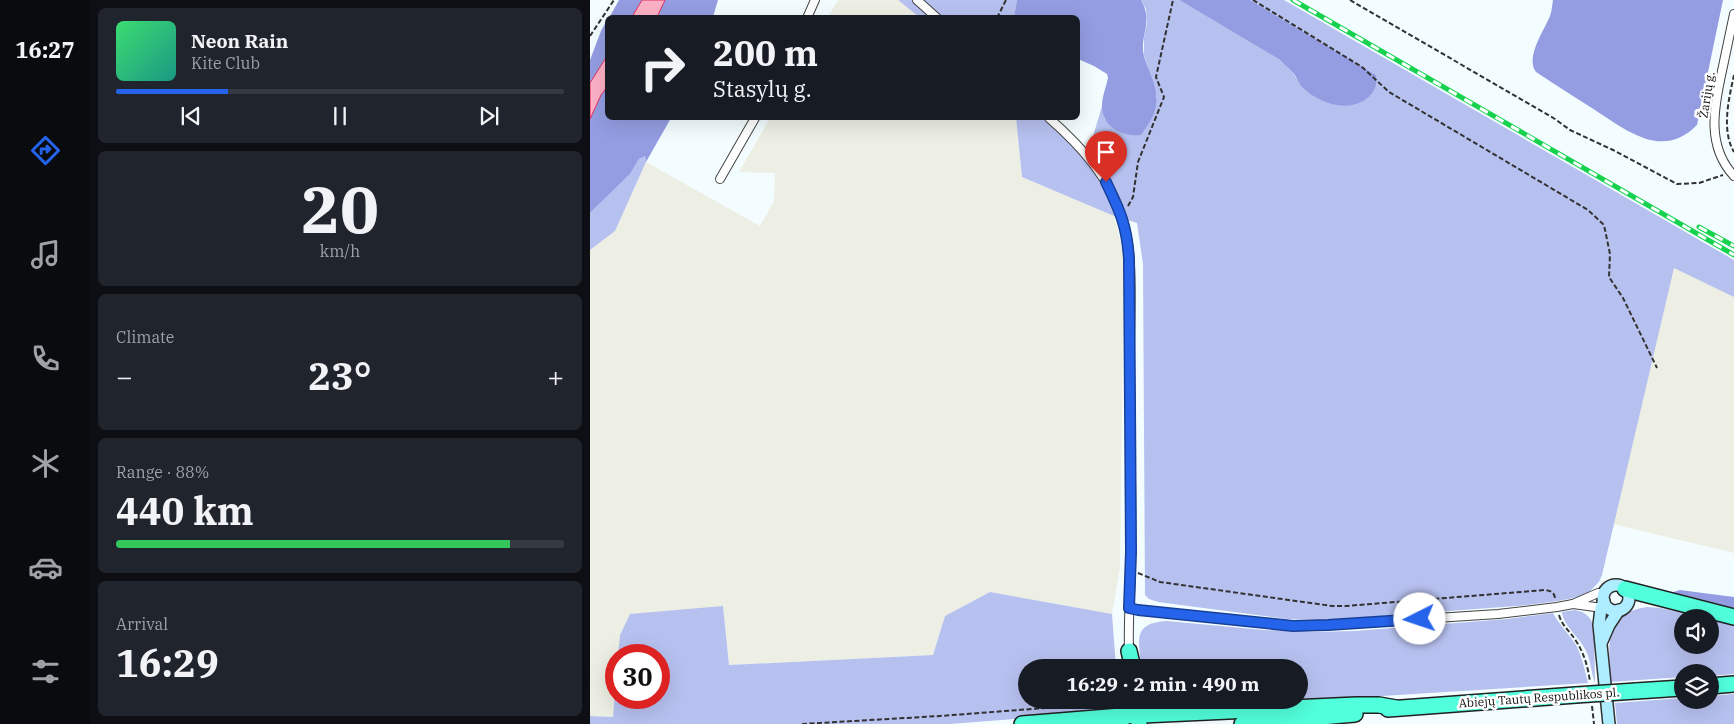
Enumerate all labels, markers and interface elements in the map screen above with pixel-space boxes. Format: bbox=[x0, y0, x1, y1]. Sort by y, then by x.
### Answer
text: Neon Rain bbox=[191, 29, 288, 53]
text: 200 m bbox=[713, 30, 818, 76]
text: 16:27 bbox=[15, 35, 75, 64]
icon: right bbox=[630, 35, 695, 100]
text: Kite Club bbox=[191, 53, 260, 73]
street label: Žarijų g. bbox=[1695, 71, 1718, 119]
text: Stasylų g. bbox=[713, 74, 812, 103]
icon: previous bbox=[177, 102, 205, 130]
icon: pause bbox=[326, 102, 354, 130]
icon: next bbox=[475, 102, 503, 130]
pin bbox=[1085, 131, 1127, 182]
icon: directions bbox=[28, 133, 63, 168]
icon: arrive bbox=[1092, 138, 1120, 166]
text: 20 bbox=[301, 166, 379, 251]
icon: music bbox=[28, 237, 63, 272]
text: km/h bbox=[320, 241, 360, 261]
text: Climate bbox=[116, 327, 174, 347]
icon: phone bbox=[28, 341, 63, 376]
text: 23° bbox=[308, 351, 372, 400]
text: − bbox=[116, 358, 133, 395]
text: + bbox=[547, 358, 564, 395]
icon: climate bbox=[28, 446, 63, 481]
text: Range · 88% bbox=[116, 462, 209, 482]
text: 440 km bbox=[116, 486, 254, 535]
icon: car bbox=[28, 550, 63, 585]
position arrow bbox=[1393, 592, 1445, 644]
map controls bbox=[1674, 609, 1719, 709]
button: sound bbox=[1674, 609, 1719, 654]
text: Arrival bbox=[116, 614, 168, 634]
text: 16:29 bbox=[116, 638, 219, 687]
speed limit sign: 30 bbox=[605, 644, 670, 709]
icon: filters bbox=[28, 654, 63, 689]
button: layers bbox=[1674, 664, 1719, 709]
text: 16:29 · 2 min · 490 m bbox=[1067, 672, 1259, 696]
street label: Abiejų Tautų Respublikos pl. bbox=[1458, 684, 1620, 711]

